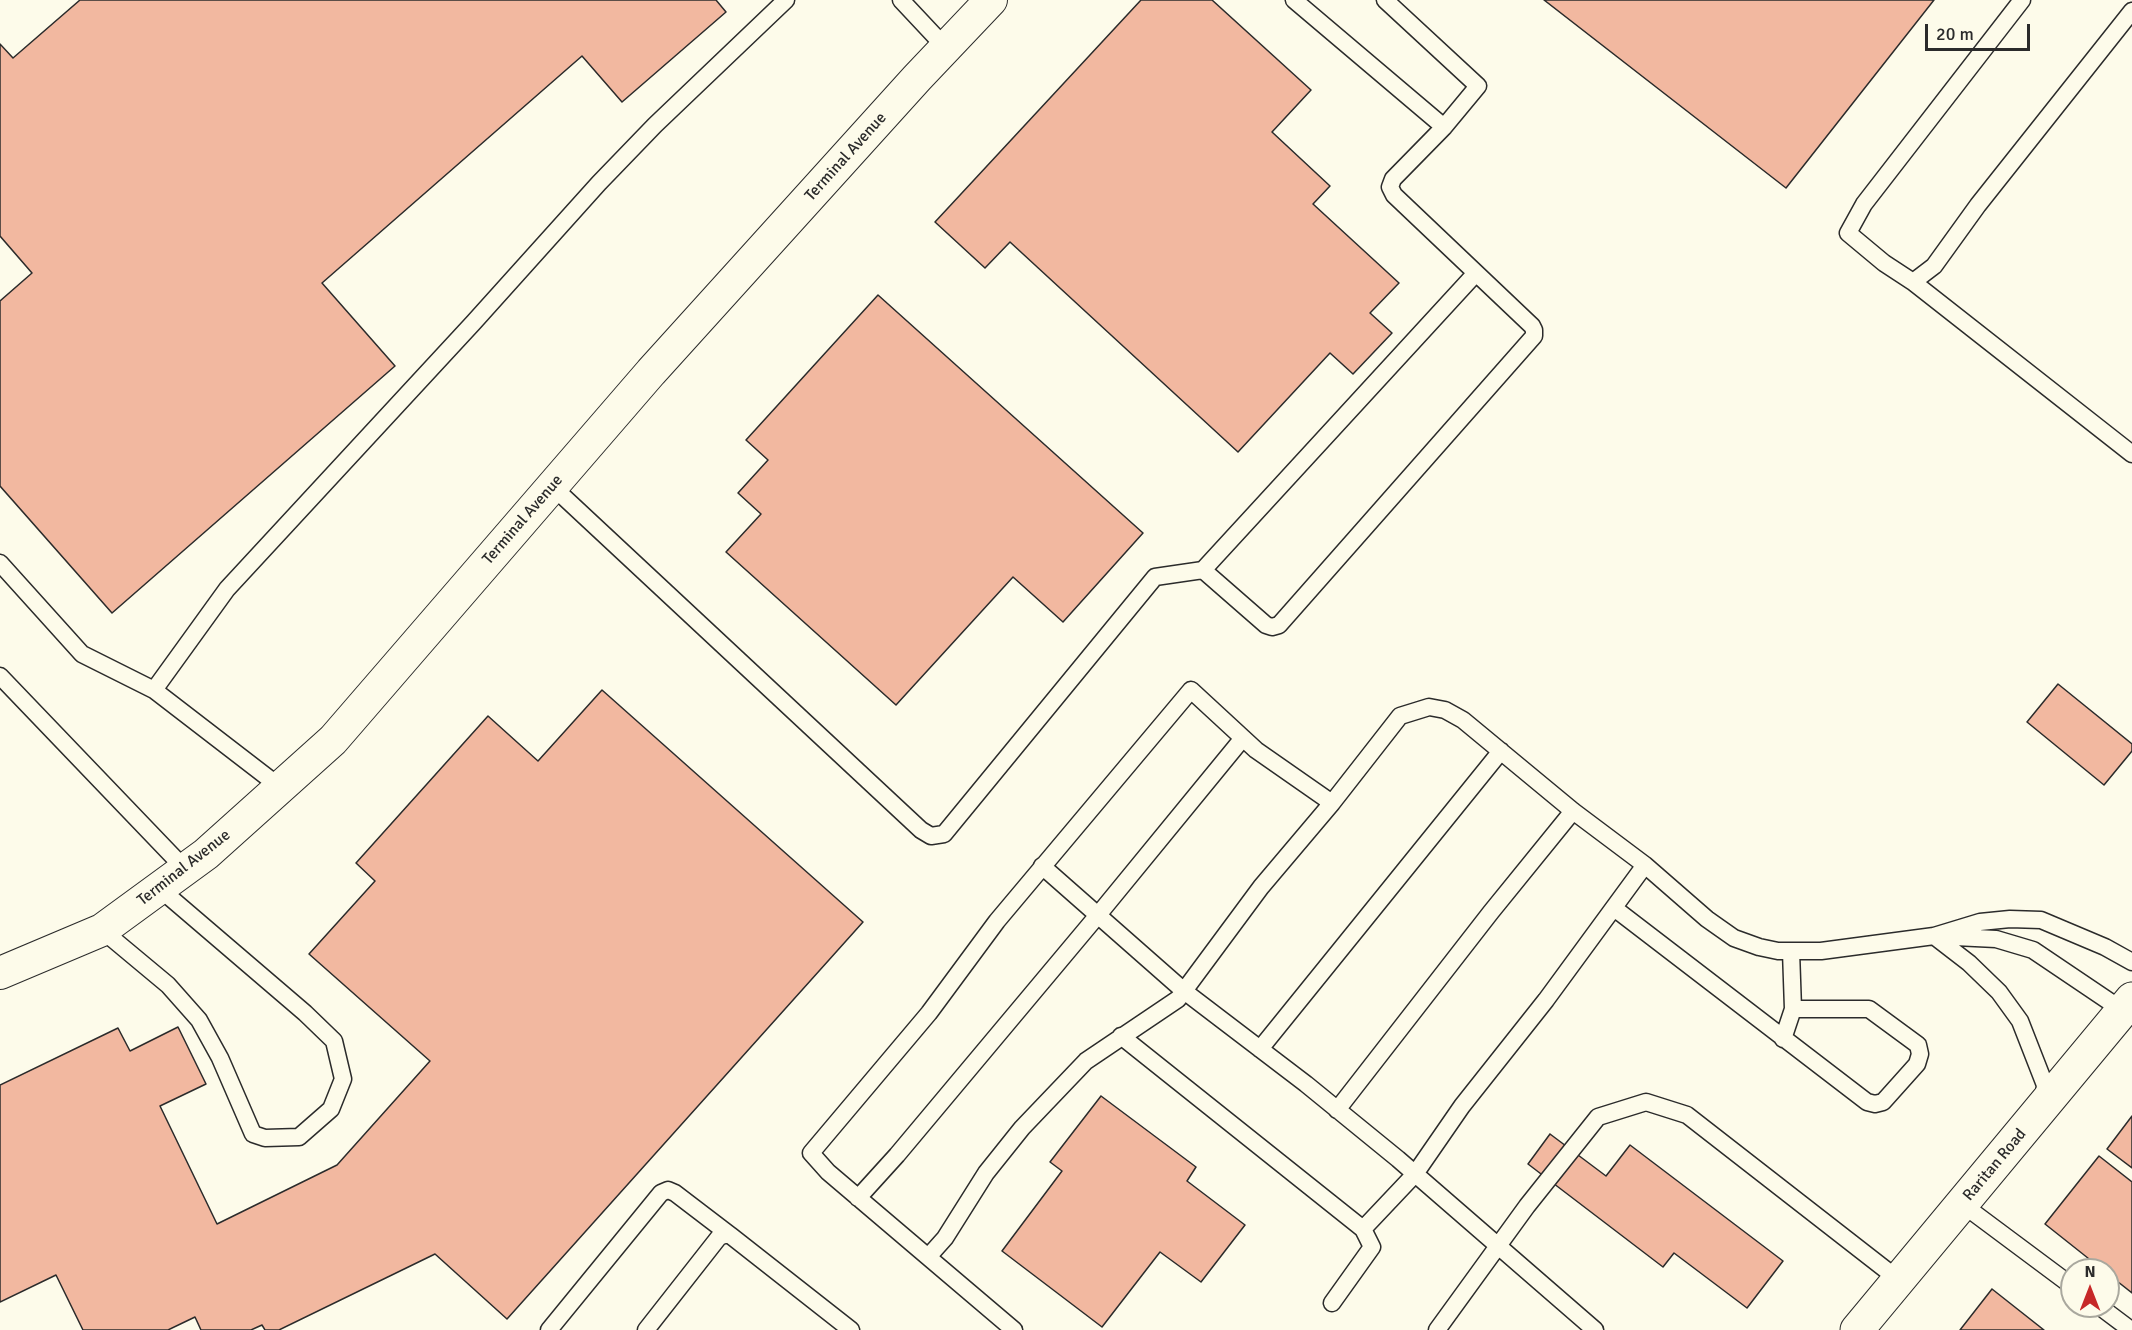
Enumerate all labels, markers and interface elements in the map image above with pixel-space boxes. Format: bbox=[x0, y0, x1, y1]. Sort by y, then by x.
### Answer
scale bar bbox=[1928, 12, 2033, 50]
text: 20 m bbox=[1936, 23, 1974, 45]
street label: Terminal Avenue bbox=[801, 109, 891, 205]
street label: Terminal Avenue bbox=[479, 471, 567, 569]
street label: Terminal Avenue bbox=[134, 826, 234, 910]
street label: Raritan Road bbox=[1959, 1125, 2031, 1205]
north arrow bbox=[2060, 1258, 2120, 1318]
text: N bbox=[2084, 1262, 2096, 1282]

